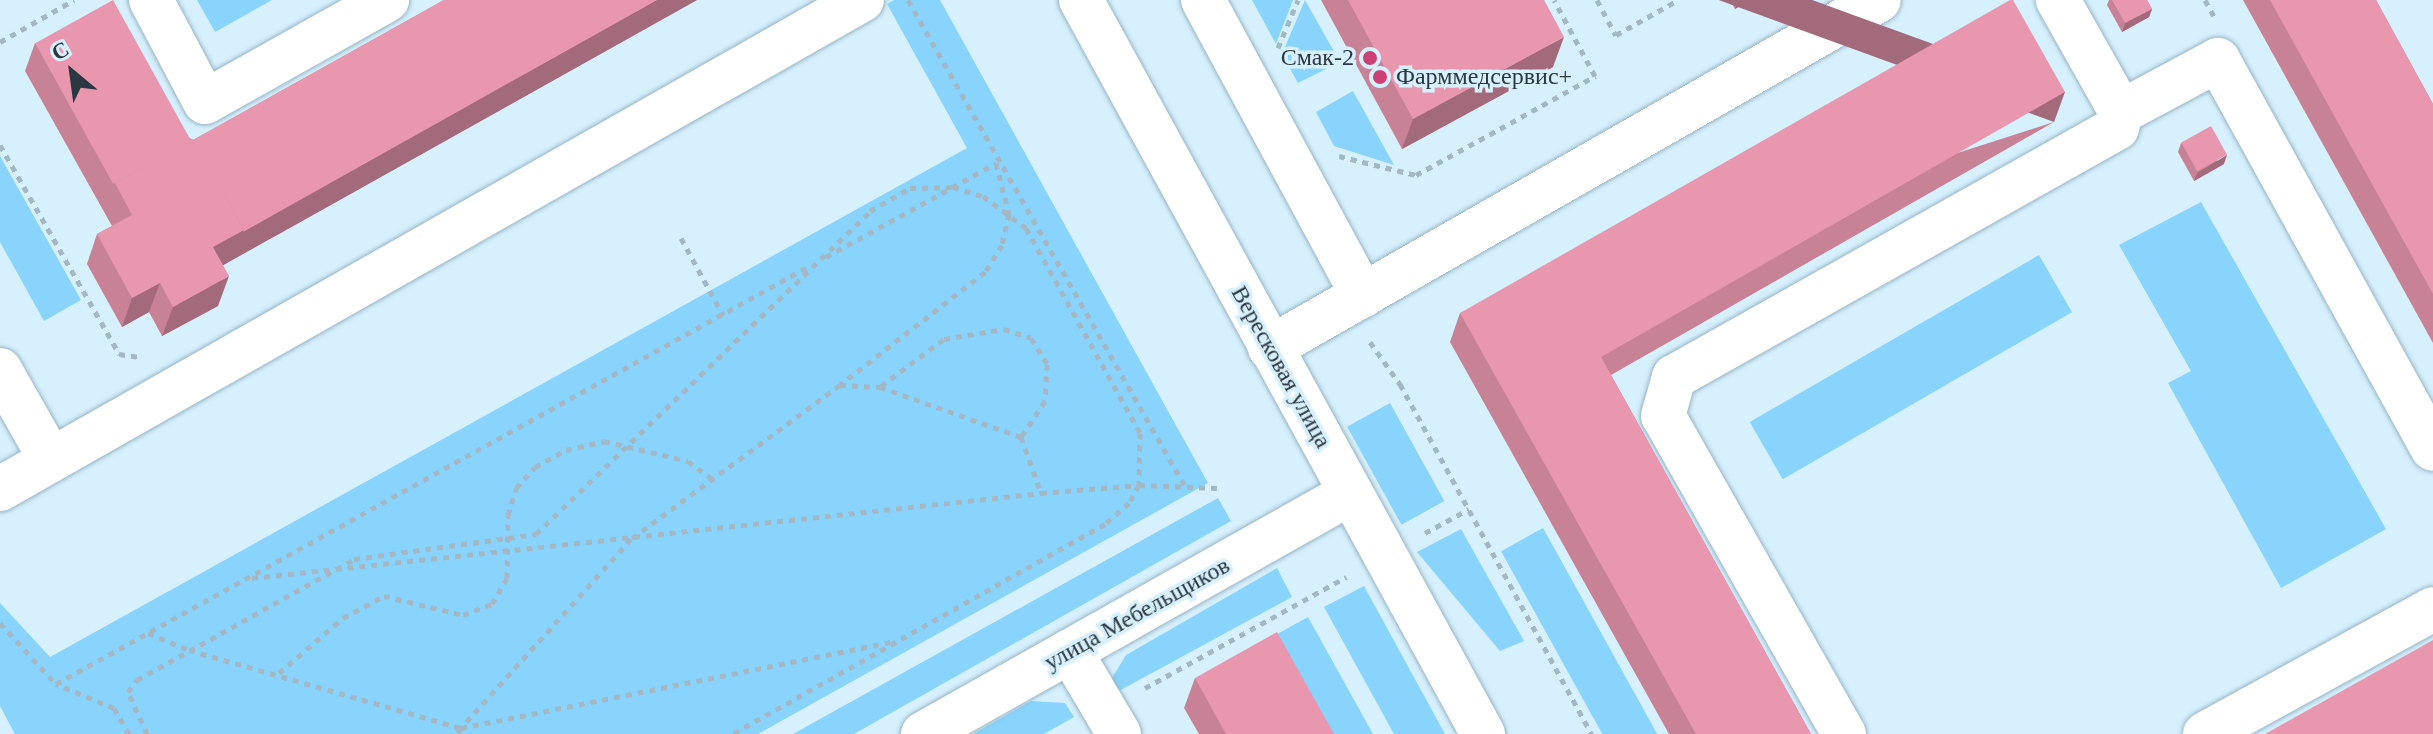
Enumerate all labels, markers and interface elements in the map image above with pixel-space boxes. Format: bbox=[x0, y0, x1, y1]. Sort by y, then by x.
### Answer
north arrow bbox=[32, 32, 112, 112]
text: С bbox=[47, 36, 73, 65]
place label: Смак-2 bbox=[1281, 44, 1354, 72]
marker: Смак-2 bbox=[1361, 49, 1379, 67]
place label: Фарммедсервис+ bbox=[1396, 63, 1572, 91]
marker: Фарммедсервис+ bbox=[1371, 68, 1389, 86]
street label: Вересковая улица bbox=[1225, 281, 1337, 453]
street label: улица Мебельщиков bbox=[1039, 551, 1235, 677]

